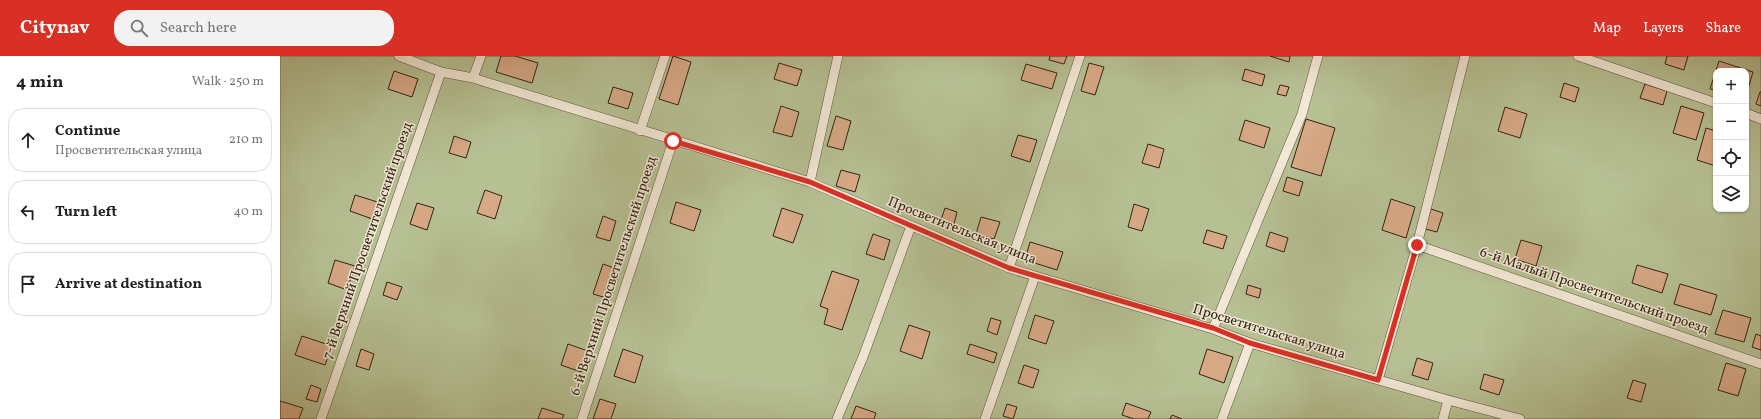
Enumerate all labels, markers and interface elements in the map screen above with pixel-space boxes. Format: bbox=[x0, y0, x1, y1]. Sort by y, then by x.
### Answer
search box bbox=[114, 10, 394, 46]
text: Citynav bbox=[20, 15, 90, 41]
icon: search bbox=[128, 17, 150, 39]
text: Search here bbox=[160, 18, 237, 39]
text: Map bbox=[1593, 19, 1621, 38]
text: Layers bbox=[1643, 19, 1683, 38]
text: Share bbox=[1705, 19, 1741, 38]
map controls bbox=[1713, 68, 1749, 212]
button: + bbox=[1713, 68, 1749, 104]
text: 4 min bbox=[16, 71, 63, 94]
text: Walk · 250 m bbox=[192, 73, 264, 91]
button: − bbox=[1713, 104, 1749, 140]
street label: 7-й Верхний Просветительский проезд bbox=[318, 120, 418, 362]
text: Continue bbox=[55, 121, 120, 142]
icon: ahead bbox=[17, 129, 39, 151]
text: 210 m bbox=[229, 131, 263, 149]
route start bbox=[664, 132, 682, 150]
button: locate bbox=[1713, 140, 1749, 176]
text: Просветительская улица bbox=[55, 142, 202, 160]
street label: 6-й Верхний Просветительский проезд bbox=[566, 154, 662, 398]
button: layers bbox=[1713, 176, 1749, 212]
street label: Просветительская улица bbox=[885, 192, 1039, 270]
icon: left bbox=[17, 201, 39, 223]
text: Turn left bbox=[55, 202, 117, 223]
text: 40 m bbox=[234, 203, 263, 221]
route end bbox=[1408, 236, 1426, 254]
street label: 6-й Малый Просветительский проезд bbox=[1477, 243, 1711, 339]
icon: arrive bbox=[17, 273, 39, 295]
text: Arrive at destination bbox=[55, 274, 202, 295]
street label: Просветительская улица bbox=[1190, 300, 1348, 364]

